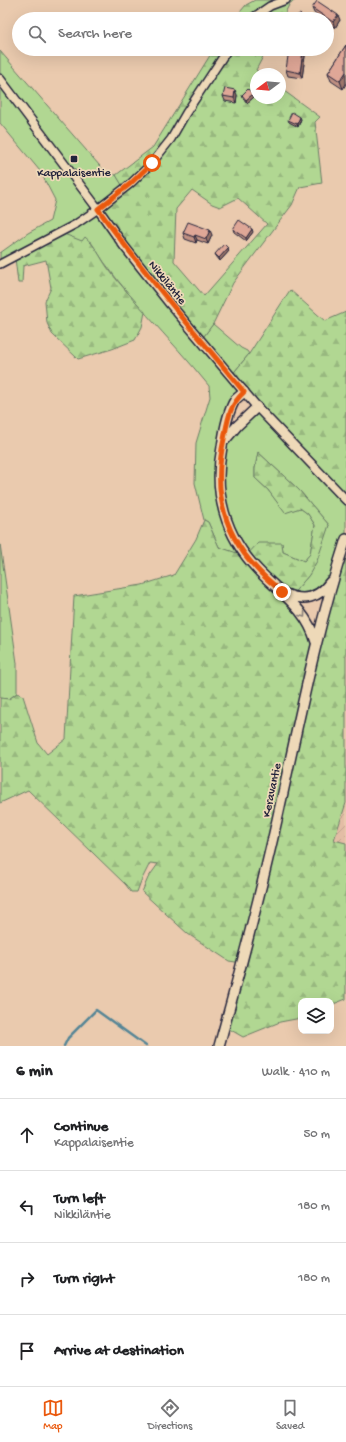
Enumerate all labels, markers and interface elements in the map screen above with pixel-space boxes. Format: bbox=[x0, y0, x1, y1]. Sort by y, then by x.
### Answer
search box bbox=[12, 12, 334, 56]
icon: search bbox=[26, 23, 48, 45]
text: Search here bbox=[58, 25, 132, 43]
north arrow bbox=[250, 68, 286, 104]
marker: Kappalaisentie bbox=[69, 154, 79, 164]
route start bbox=[143, 154, 161, 172]
place label: Kappalaisentie bbox=[37, 167, 112, 181]
street label: Nikkiläntie bbox=[145, 258, 189, 309]
route end bbox=[273, 583, 291, 601]
one-way arrow bbox=[298, 610, 305, 617]
street label: Keravantie bbox=[260, 761, 286, 819]
map controls bbox=[298, 998, 334, 1034]
button: layers bbox=[298, 998, 334, 1034]
text: 6 min bbox=[16, 1062, 52, 1082]
text: Walk · 410 m bbox=[262, 1065, 330, 1080]
text: Continue bbox=[54, 1118, 108, 1136]
icon: ahead bbox=[16, 1124, 38, 1146]
text: 50 m bbox=[303, 1127, 330, 1142]
text: Kappalaisentie bbox=[54, 1136, 134, 1151]
text: Turn left bbox=[54, 1190, 105, 1208]
icon: left bbox=[16, 1196, 38, 1218]
text: 180 m bbox=[298, 1199, 330, 1214]
text: Nikkiläntie bbox=[54, 1208, 111, 1223]
icon: right bbox=[16, 1268, 38, 1290]
text: Turn right bbox=[54, 1270, 114, 1288]
text: 180 m bbox=[298, 1271, 330, 1286]
icon: arrive bbox=[16, 1340, 38, 1362]
text: Arrive at destination bbox=[54, 1342, 184, 1360]
tab: Map bbox=[42, 1397, 64, 1433]
tab: Directions bbox=[148, 1397, 192, 1433]
tab: Saved bbox=[276, 1397, 304, 1433]

